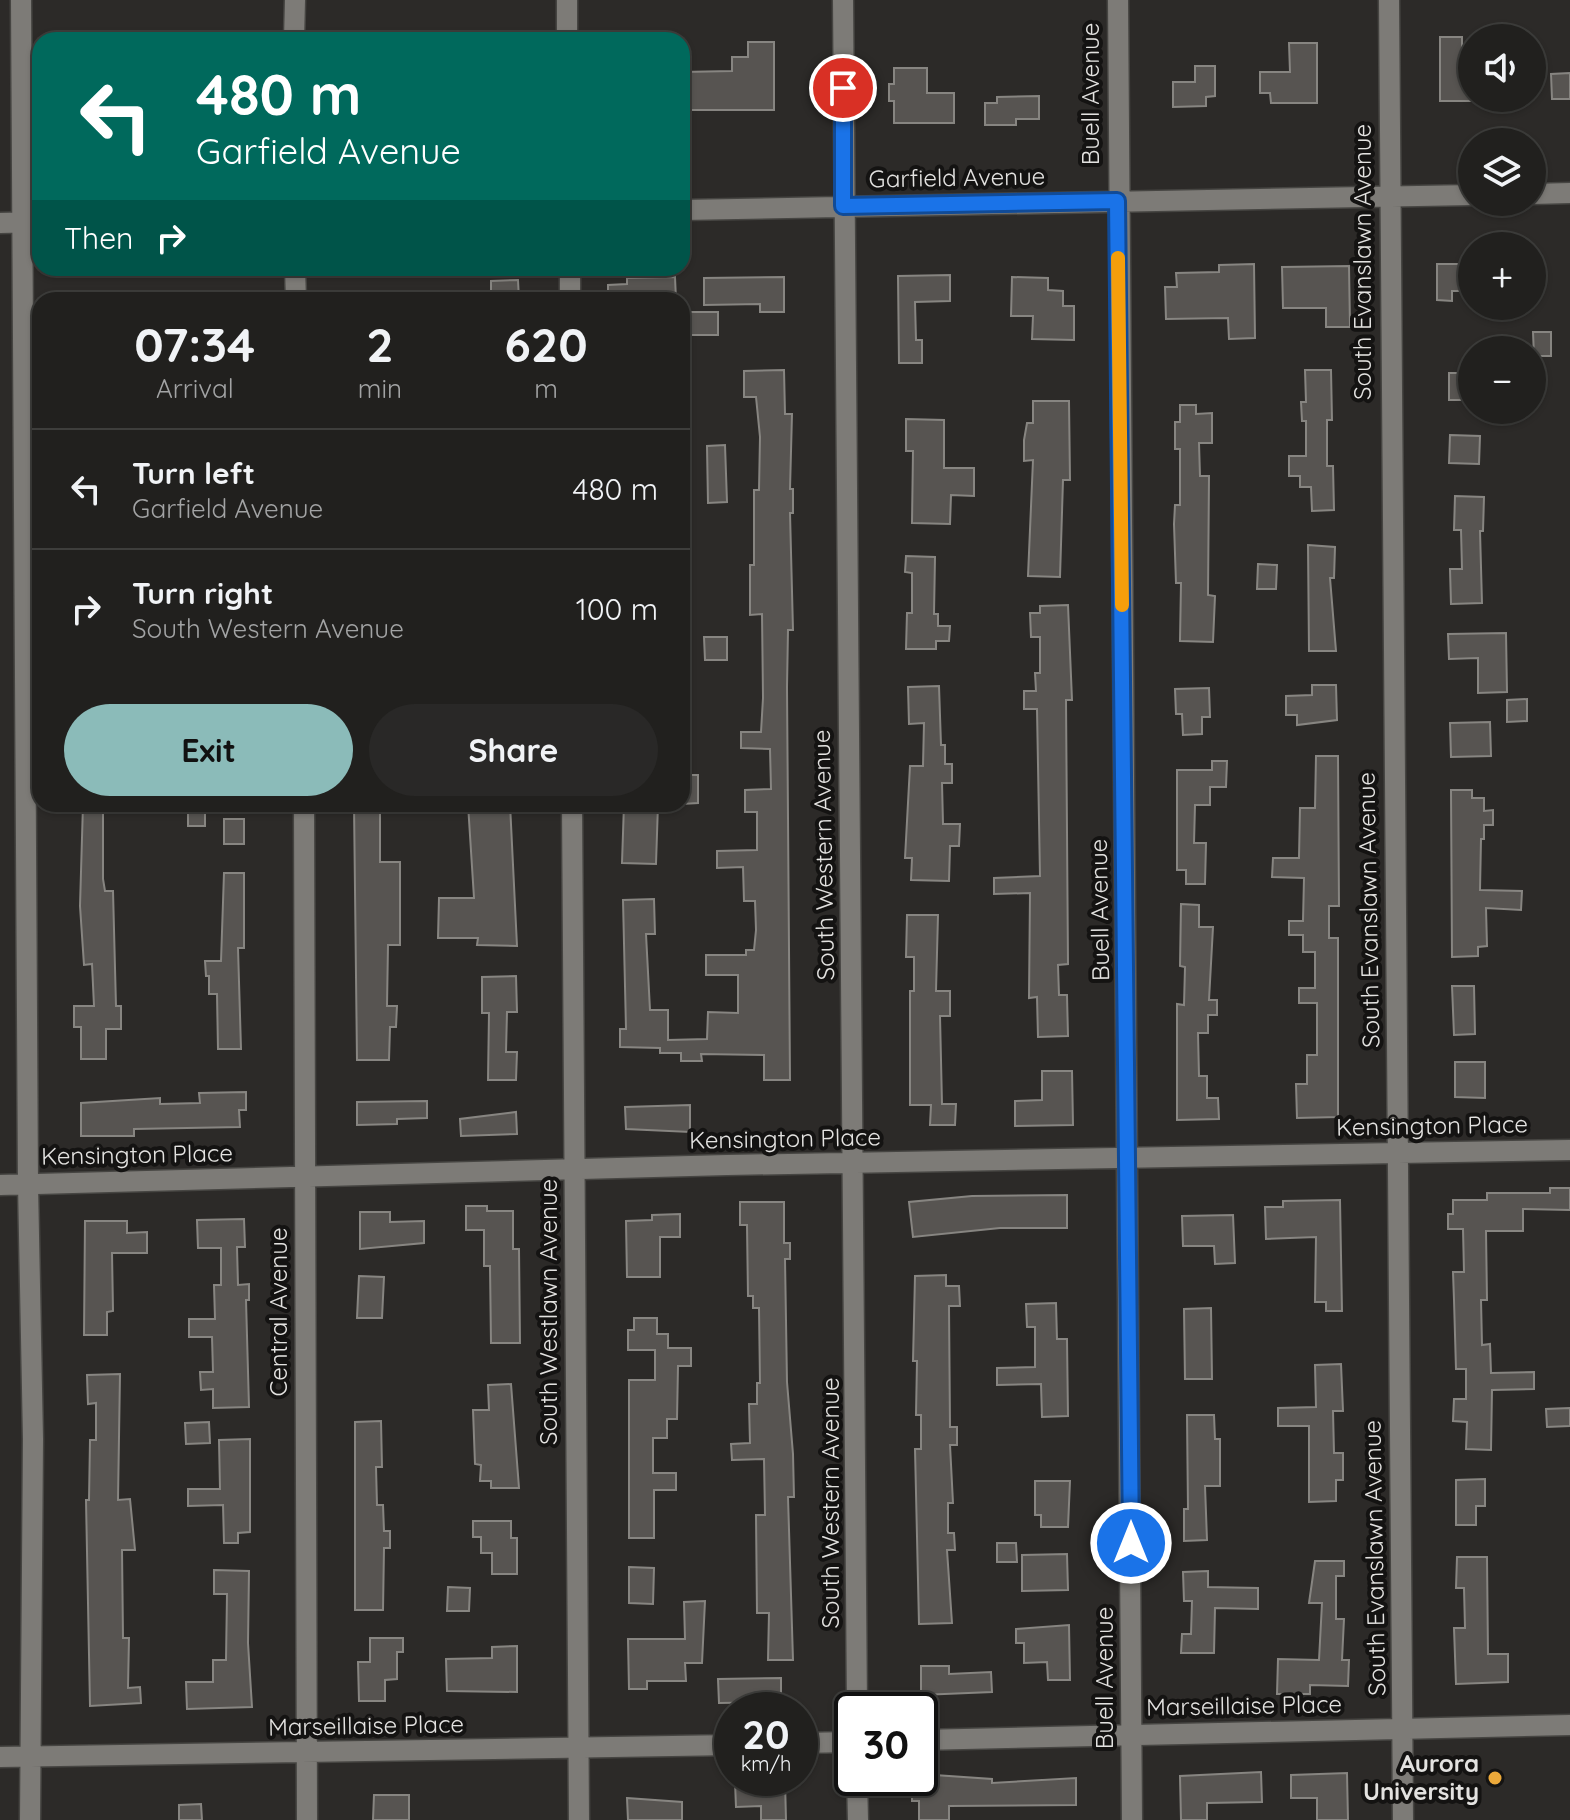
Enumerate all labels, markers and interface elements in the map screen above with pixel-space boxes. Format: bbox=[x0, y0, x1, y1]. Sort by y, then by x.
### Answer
street label: Buell Avenue bbox=[1075, 23, 1105, 165]
map controls bbox=[1458, 24, 1546, 424]
button: sound bbox=[1458, 24, 1546, 112]
pin bbox=[809, 54, 877, 122]
text: 480 m bbox=[196, 59, 361, 129]
icon: left bbox=[64, 64, 168, 168]
icon: arrive bbox=[821, 66, 865, 110]
street label: South Evanslawn Avenue bbox=[1347, 124, 1377, 400]
text: Garfield Avenue bbox=[196, 128, 461, 173]
button: layers bbox=[1458, 128, 1546, 216]
street label: Garfield Avenue bbox=[868, 160, 1046, 194]
icon: right bbox=[149, 216, 193, 260]
text: Then bbox=[64, 219, 133, 257]
button: + bbox=[1458, 232, 1546, 320]
text: 07:34 bbox=[134, 314, 255, 374]
text: 2 bbox=[366, 314, 393, 374]
text: 620 bbox=[504, 314, 588, 374]
button: − bbox=[1458, 336, 1546, 424]
text: Arrival bbox=[156, 372, 234, 405]
text: min bbox=[358, 372, 402, 405]
text: m bbox=[534, 372, 558, 405]
text: Turn left bbox=[132, 454, 255, 492]
icon: left bbox=[64, 467, 108, 511]
text: 480 m bbox=[573, 470, 658, 508]
text: Garfield Avenue bbox=[132, 492, 323, 525]
text: Turn right bbox=[132, 574, 273, 612]
icon: right bbox=[64, 587, 108, 631]
text: 100 m bbox=[576, 590, 658, 628]
text: South Western Avenue bbox=[132, 612, 404, 645]
button: Exit bbox=[64, 704, 353, 796]
button: Share bbox=[369, 704, 658, 796]
street label: South Western Avenue bbox=[806, 729, 840, 981]
street label: South Evanslawn Avenue bbox=[1351, 772, 1385, 1048]
street label: Buell Avenue bbox=[1083, 839, 1115, 982]
street label: Kensington Place bbox=[1336, 1108, 1528, 1142]
street label: Kensington Place bbox=[689, 1121, 881, 1155]
street label: Kensington Place bbox=[41, 1137, 233, 1171]
street label: South Westlawn Avenue bbox=[533, 1179, 563, 1445]
street label: Central Avenue bbox=[263, 1228, 293, 1396]
street label: South Western Avenue bbox=[815, 1378, 845, 1628]
street label: South Evanslawn Avenue bbox=[1357, 1420, 1391, 1696]
position arrow bbox=[1089, 1501, 1173, 1585]
street label: Buell Avenue bbox=[1089, 1607, 1119, 1749]
street label: Marseillaise Place bbox=[1146, 1688, 1342, 1722]
speed limit sign: 30 bbox=[834, 1692, 938, 1796]
street label: Marseillaise Place bbox=[268, 1708, 464, 1742]
text: 20 bbox=[742, 1709, 790, 1759]
place label: Aurora University bbox=[1363, 1748, 1479, 1806]
text: km/h bbox=[741, 1751, 791, 1776]
marker: Aurora University bbox=[1486, 1769, 1504, 1787]

